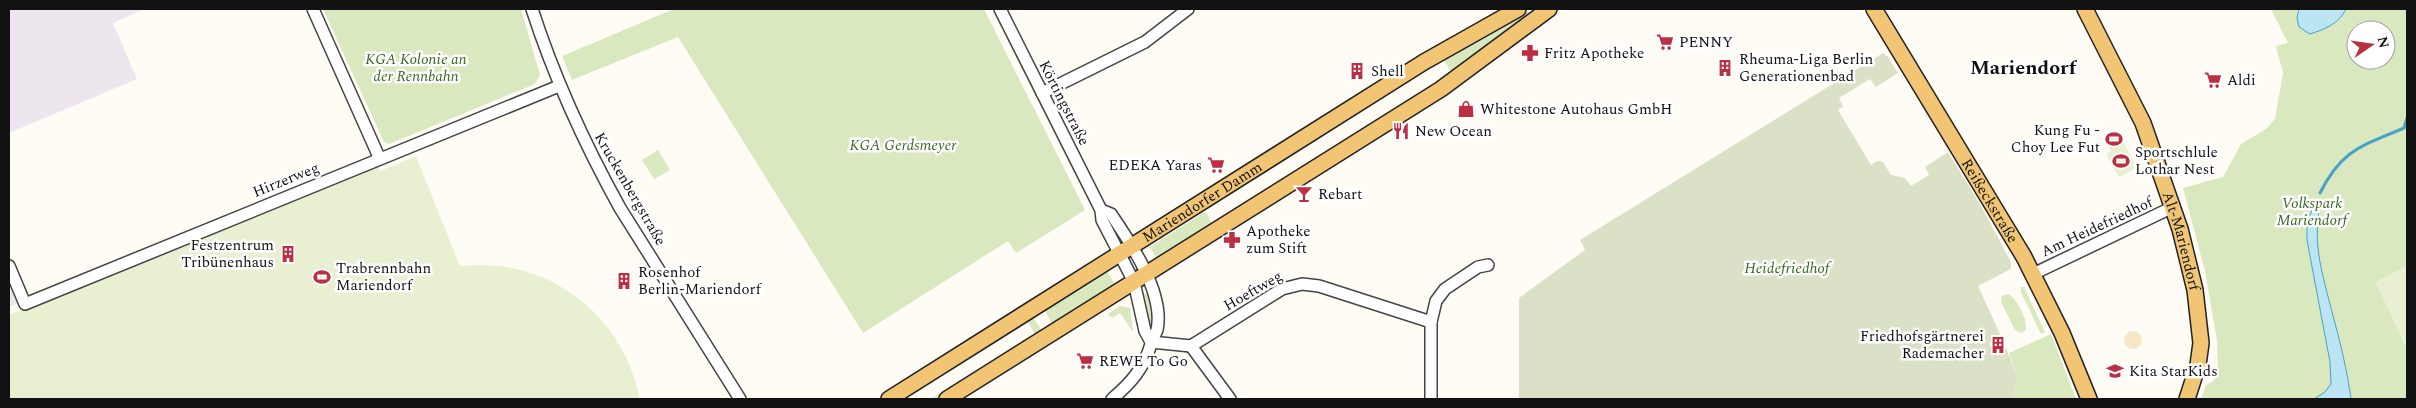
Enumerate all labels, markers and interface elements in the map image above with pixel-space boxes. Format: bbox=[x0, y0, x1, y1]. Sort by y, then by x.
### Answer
north arrow bbox=[2346, 20, 2396, 70]
place label: PENNY bbox=[1679, 31, 1733, 54]
supermarket icon: PENNY bbox=[1655, 32, 1675, 52]
text: N bbox=[2372, 34, 2395, 50]
place label: Fritz Apotheke bbox=[1544, 42, 1644, 65]
pharmacy icon: Fritz Apotheke bbox=[1520, 43, 1540, 63]
park label: KGA Kolonie an der Rennbahn bbox=[365, 48, 467, 88]
place label: Rheuma-Liga Berlin Generationenbad bbox=[1739, 48, 1873, 88]
district label: Mariendorf bbox=[1970, 53, 2078, 83]
street label: Körtingstraße bbox=[1033, 56, 1095, 150]
building icon: Rheuma-Liga Berlin Generationenbad bbox=[1715, 58, 1735, 78]
place label: Shell bbox=[1371, 60, 1404, 83]
building icon: Shell bbox=[1347, 61, 1367, 81]
place label: Aldi bbox=[2227, 69, 2256, 92]
supermarket icon: Aldi bbox=[2203, 70, 2223, 90]
place label: Whitestone Autohaus GmbH bbox=[1480, 98, 1672, 121]
shop icon: Whitestone Autohaus GmbH bbox=[1456, 99, 1476, 119]
place label: Kung Fu - Choy Lee Fut bbox=[2011, 119, 2100, 159]
place label: New Ocean bbox=[1415, 120, 1492, 143]
restaurant icon: New Ocean bbox=[1391, 121, 1411, 141]
street label: Kruckenbergstraße bbox=[588, 128, 672, 250]
sports icon: Kung Fu - Choy Lee Fut bbox=[2104, 129, 2124, 149]
park label: KGA Gerdsmeyer bbox=[850, 134, 957, 157]
place label: Sportschlule Lothar Nest bbox=[2135, 141, 2218, 181]
sports icon: Sportschlule Lothar Nest bbox=[2111, 151, 2131, 171]
place label: EDEKA Yaras bbox=[1109, 154, 1202, 177]
street label: Reißeckstraße bbox=[1955, 154, 2024, 247]
street label: Mariendorfer Damm bbox=[1138, 155, 1267, 248]
supermarket icon: EDEKA Yaras bbox=[1206, 155, 1226, 175]
street label: Hirzerweg bbox=[249, 156, 323, 204]
place label: Rebart bbox=[1318, 183, 1362, 206]
bar icon: Rebart bbox=[1294, 184, 1314, 204]
street label: Alt-Mariendorf bbox=[2156, 188, 2207, 295]
street label: Am Heidefriedhof bbox=[2037, 190, 2158, 263]
park label: Volkspark Mariendorf bbox=[2277, 192, 2349, 232]
place label: Apotheke zum Stift bbox=[1246, 220, 1311, 260]
pharmacy icon: Apotheke zum Stift bbox=[1222, 230, 1242, 250]
place label: Festzentrum Tribünenhaus bbox=[181, 234, 274, 274]
building icon: Festzentrum Tribünenhaus bbox=[278, 244, 298, 264]
place label: Trabrennbahn Mariendorf bbox=[336, 257, 431, 297]
park label: Heidefriedhof bbox=[1744, 257, 1832, 280]
place label: Rosenhof Berlin-Mariendorf bbox=[638, 261, 763, 301]
street label: Hoeftweg bbox=[1219, 265, 1287, 317]
sports icon: Trabrennbahn Mariendorf bbox=[312, 267, 332, 287]
building icon: Rosenhof Berlin-Mariendorf bbox=[614, 271, 634, 291]
place label: Friedhofsgärtnerei Rademacher bbox=[1860, 325, 1984, 365]
building icon: Friedhofsgärtnerei Rademacher bbox=[1988, 335, 2008, 355]
place label: REWE To Go bbox=[1099, 350, 1188, 373]
supermarket icon: REWE To Go bbox=[1075, 351, 1095, 371]
place label: Kita StarKids bbox=[2129, 360, 2218, 383]
school or university icon: Kita StarKids bbox=[2105, 361, 2125, 381]

